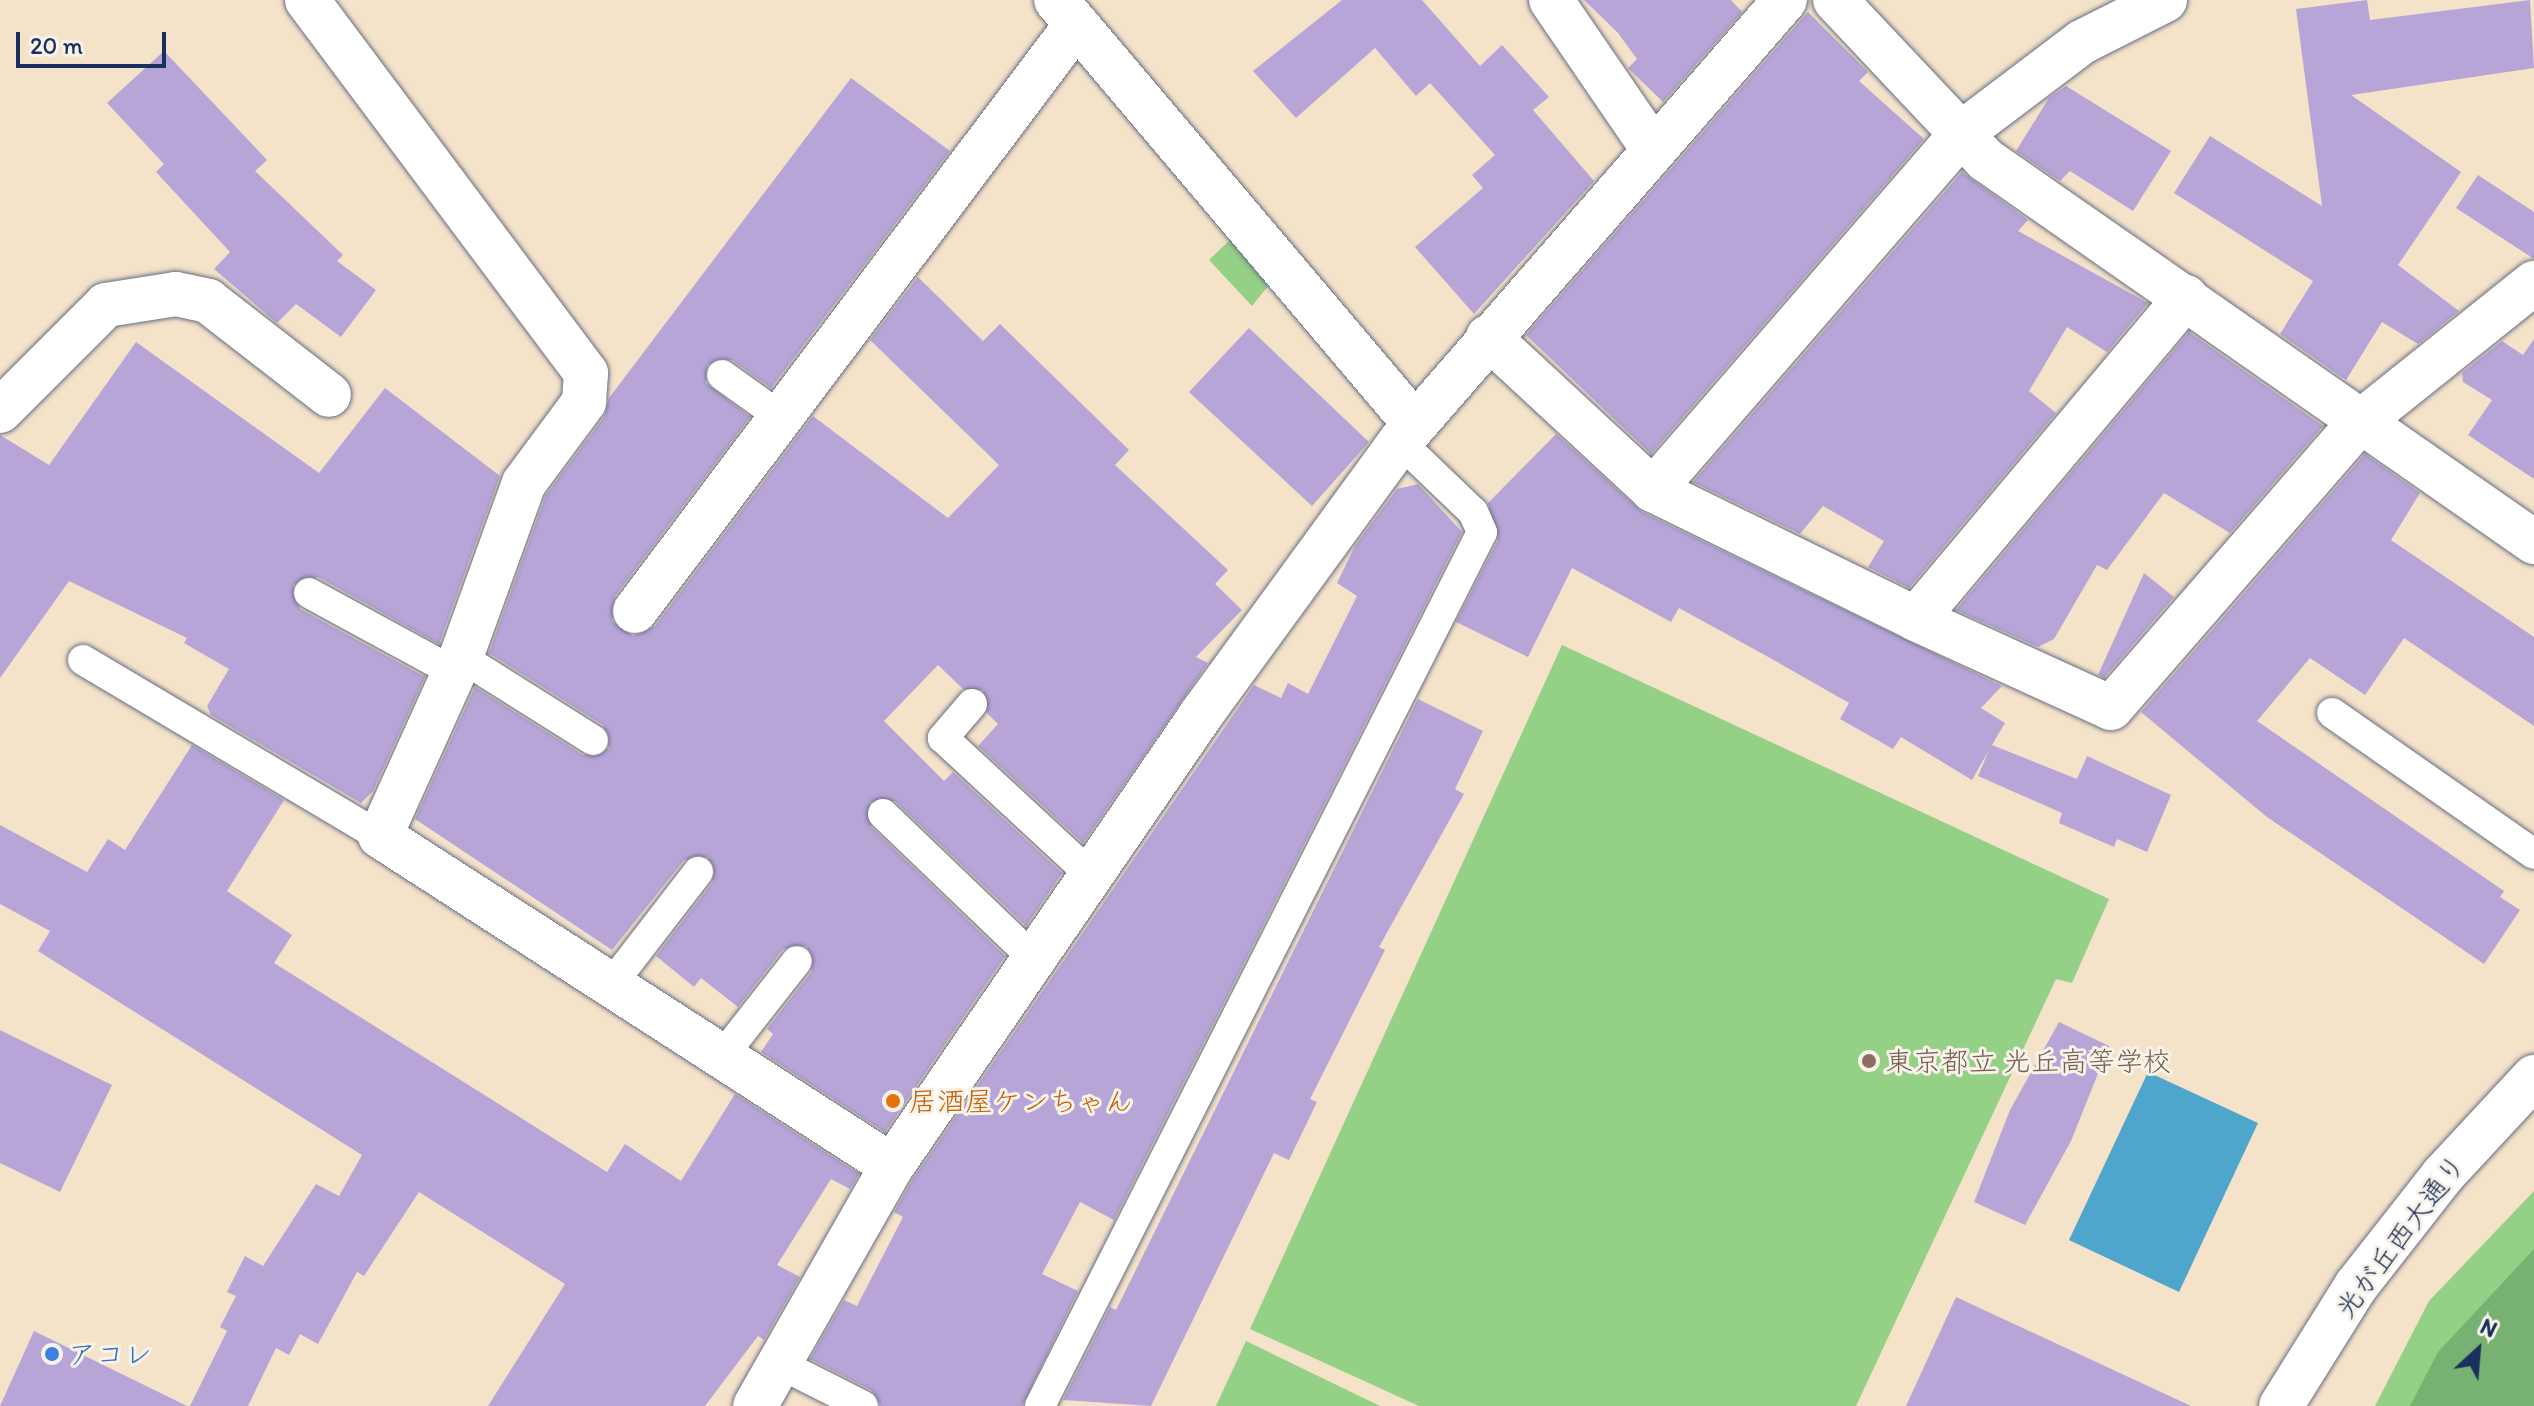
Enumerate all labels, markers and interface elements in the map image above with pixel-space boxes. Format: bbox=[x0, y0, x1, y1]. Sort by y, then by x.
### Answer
scale bar bbox=[20, 16, 170, 66]
text: 20 m bbox=[30, 31, 83, 60]
place label: 東京都立 光丘高等学校 bbox=[1885, 1044, 2171, 1078]
marker: 東京都立 光丘高等学校 bbox=[1860, 1052, 1878, 1070]
place label: 居酒屋ケンちゃん bbox=[909, 1084, 1133, 1118]
marker: 居酒屋ケンちゃん bbox=[884, 1092, 902, 1110]
street label: 光が丘西大通り bbox=[2328, 1148, 2472, 1324]
north arrow bbox=[2438, 1310, 2518, 1390]
text: N bbox=[2476, 1313, 2501, 1343]
place label: アコレ bbox=[68, 1337, 152, 1371]
marker: アコレ bbox=[43, 1345, 61, 1363]

